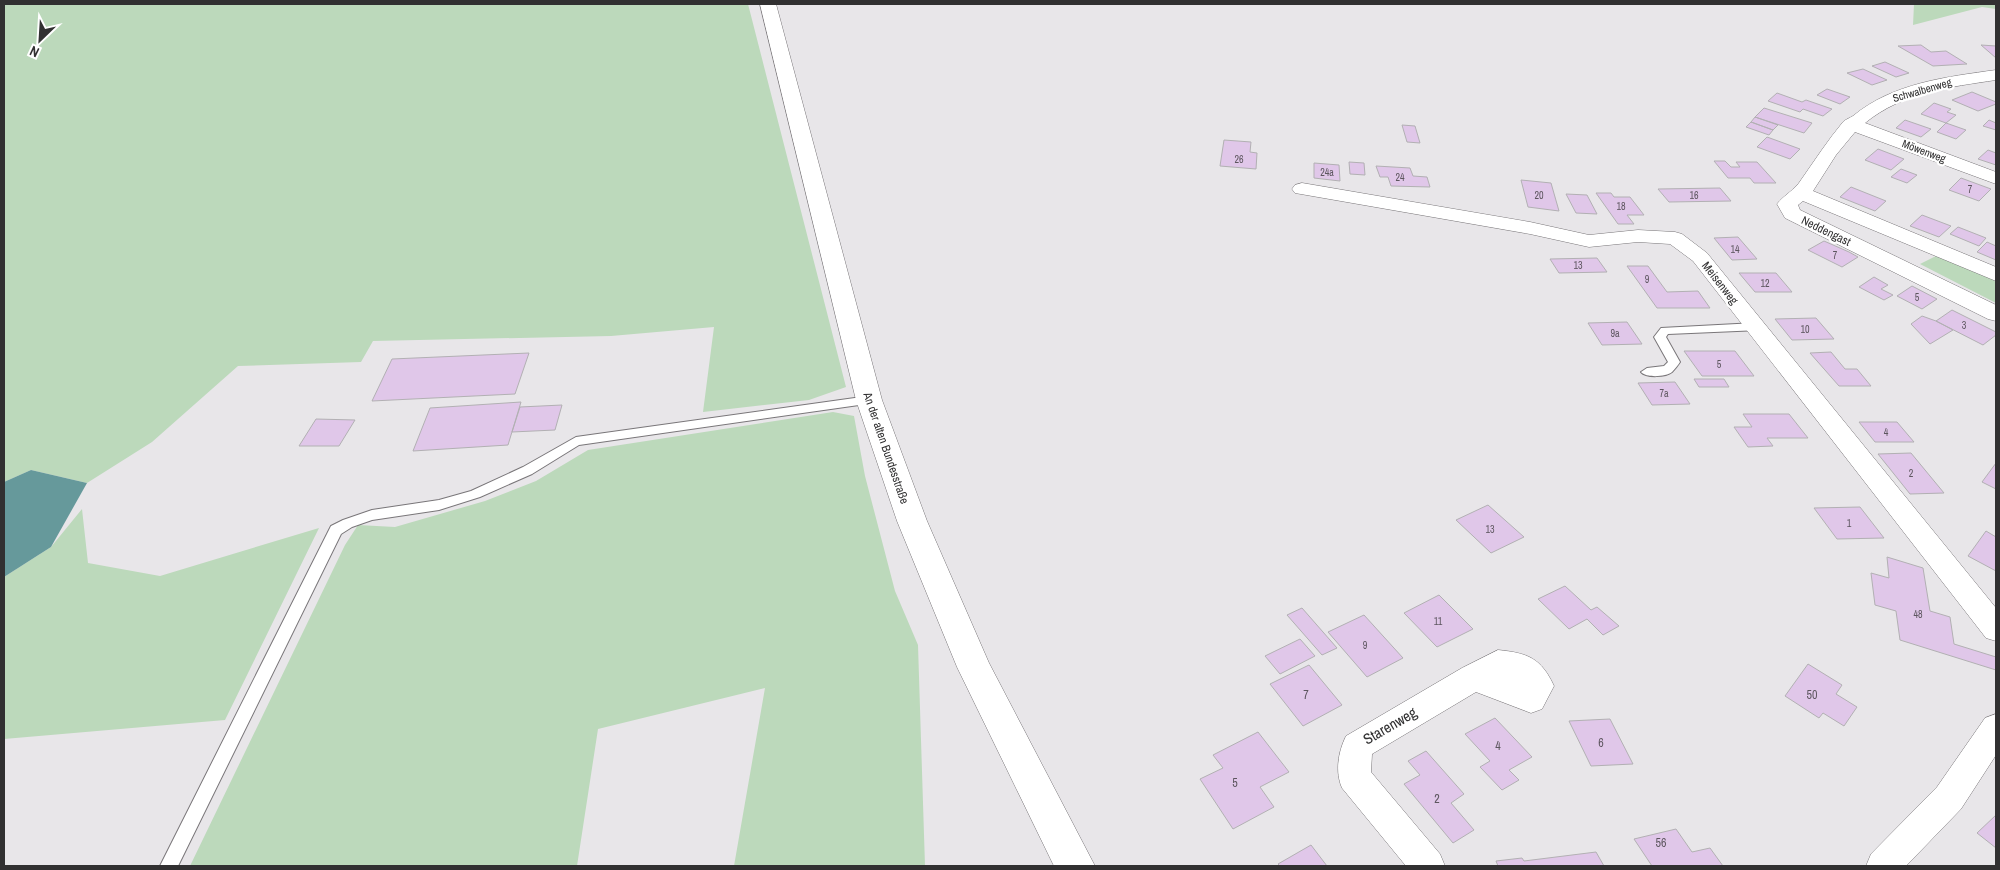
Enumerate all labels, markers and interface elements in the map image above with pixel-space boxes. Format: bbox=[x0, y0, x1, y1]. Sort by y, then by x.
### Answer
north arrow bbox=[15, 15, 65, 65]
text: N bbox=[27, 42, 42, 62]
street label: Schwalbenweg bbox=[1891, 75, 1953, 105]
street label: Möwenweg bbox=[1900, 136, 1948, 166]
house number: 26 bbox=[1234, 153, 1244, 166]
house number: 24a bbox=[1320, 166, 1334, 179]
house number: 24 bbox=[1395, 171, 1405, 184]
house number: 7 bbox=[1968, 183, 1973, 196]
house number: 20 bbox=[1534, 189, 1544, 202]
house number: 16 bbox=[1689, 189, 1699, 202]
house number: 18 bbox=[1616, 200, 1626, 213]
street label: Neddengast bbox=[1799, 212, 1854, 250]
house number: 14 bbox=[1730, 243, 1740, 256]
house number: 7 bbox=[1833, 249, 1838, 262]
street label: Meisenweg bbox=[1698, 258, 1742, 308]
house number: 13 bbox=[1573, 259, 1583, 272]
house number: 9 bbox=[1645, 273, 1650, 286]
house number: 12 bbox=[1760, 277, 1770, 290]
house number: 5 bbox=[1915, 291, 1920, 304]
house number: 3 bbox=[1962, 319, 1967, 332]
house number: 10 bbox=[1800, 323, 1810, 336]
house number: 9a bbox=[1610, 327, 1620, 340]
house number: 5 bbox=[1717, 358, 1722, 371]
house number: 7a bbox=[1659, 387, 1669, 400]
street label: An der alten Bundesstraße bbox=[859, 389, 913, 506]
house number: 4 bbox=[1884, 426, 1889, 439]
house number: 2 bbox=[1909, 467, 1914, 480]
house number: 1 bbox=[1847, 517, 1852, 530]
house number: 13 bbox=[1485, 523, 1495, 536]
house number: 48 bbox=[1913, 608, 1923, 621]
house number: 11 bbox=[1434, 615, 1443, 628]
house number: 9 bbox=[1363, 639, 1368, 652]
house number: 7 bbox=[1303, 687, 1309, 703]
house number: 50 bbox=[1807, 687, 1817, 703]
street label: Starenweg bbox=[1359, 702, 1421, 749]
house number: 6 bbox=[1598, 735, 1604, 751]
house number: 4 bbox=[1495, 738, 1501, 754]
house number: 5 bbox=[1232, 775, 1238, 791]
house number: 2 bbox=[1434, 791, 1440, 807]
house number: 56 bbox=[1656, 835, 1666, 851]

